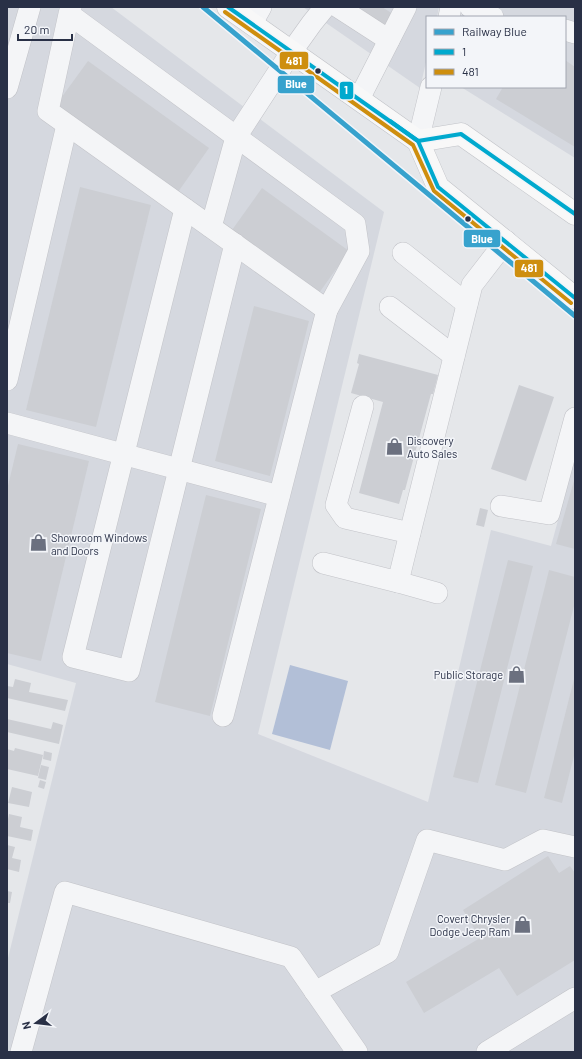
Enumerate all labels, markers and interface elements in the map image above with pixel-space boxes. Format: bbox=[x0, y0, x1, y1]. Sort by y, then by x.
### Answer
scale bar bbox=[18, 16, 72, 42]
legend bbox=[426, 16, 566, 88]
text: 20 m bbox=[24, 22, 50, 36]
text: Railway Blue bbox=[462, 24, 527, 38]
text: 1 bbox=[462, 44, 466, 58]
line badge: 481 bbox=[279, 51, 309, 70]
text: 481 bbox=[286, 54, 302, 67]
text: 481 bbox=[462, 64, 479, 78]
unlabelled marker bbox=[313, 66, 323, 76]
line badge: Blue bbox=[277, 75, 315, 94]
text: Blue bbox=[285, 77, 307, 90]
line badge: 1 bbox=[339, 81, 354, 100]
text: 1 bbox=[344, 83, 348, 96]
unlabelled marker bbox=[463, 214, 473, 224]
line badge: Blue bbox=[463, 229, 501, 248]
text: Blue bbox=[471, 232, 493, 245]
line badge: 481 bbox=[514, 259, 544, 278]
text: 481 bbox=[521, 261, 537, 274]
place label: Discovery Auto Sales bbox=[407, 434, 457, 460]
shop icon: Discovery Auto Sales bbox=[384, 436, 404, 456]
place label: Showroom Windows and Doors bbox=[51, 531, 147, 557]
shop icon: Showroom Windows and Doors bbox=[28, 533, 48, 553]
shop icon: Public Storage bbox=[506, 664, 526, 684]
place label: Public Storage bbox=[434, 668, 503, 681]
place label: Covert Chrysler Dodge Jeep Ram bbox=[429, 912, 510, 938]
shop icon: Covert Chrysler Dodge Jeep Ram bbox=[513, 914, 533, 934]
north arrow bbox=[16, 1003, 56, 1043]
text: N bbox=[19, 1020, 33, 1031]

